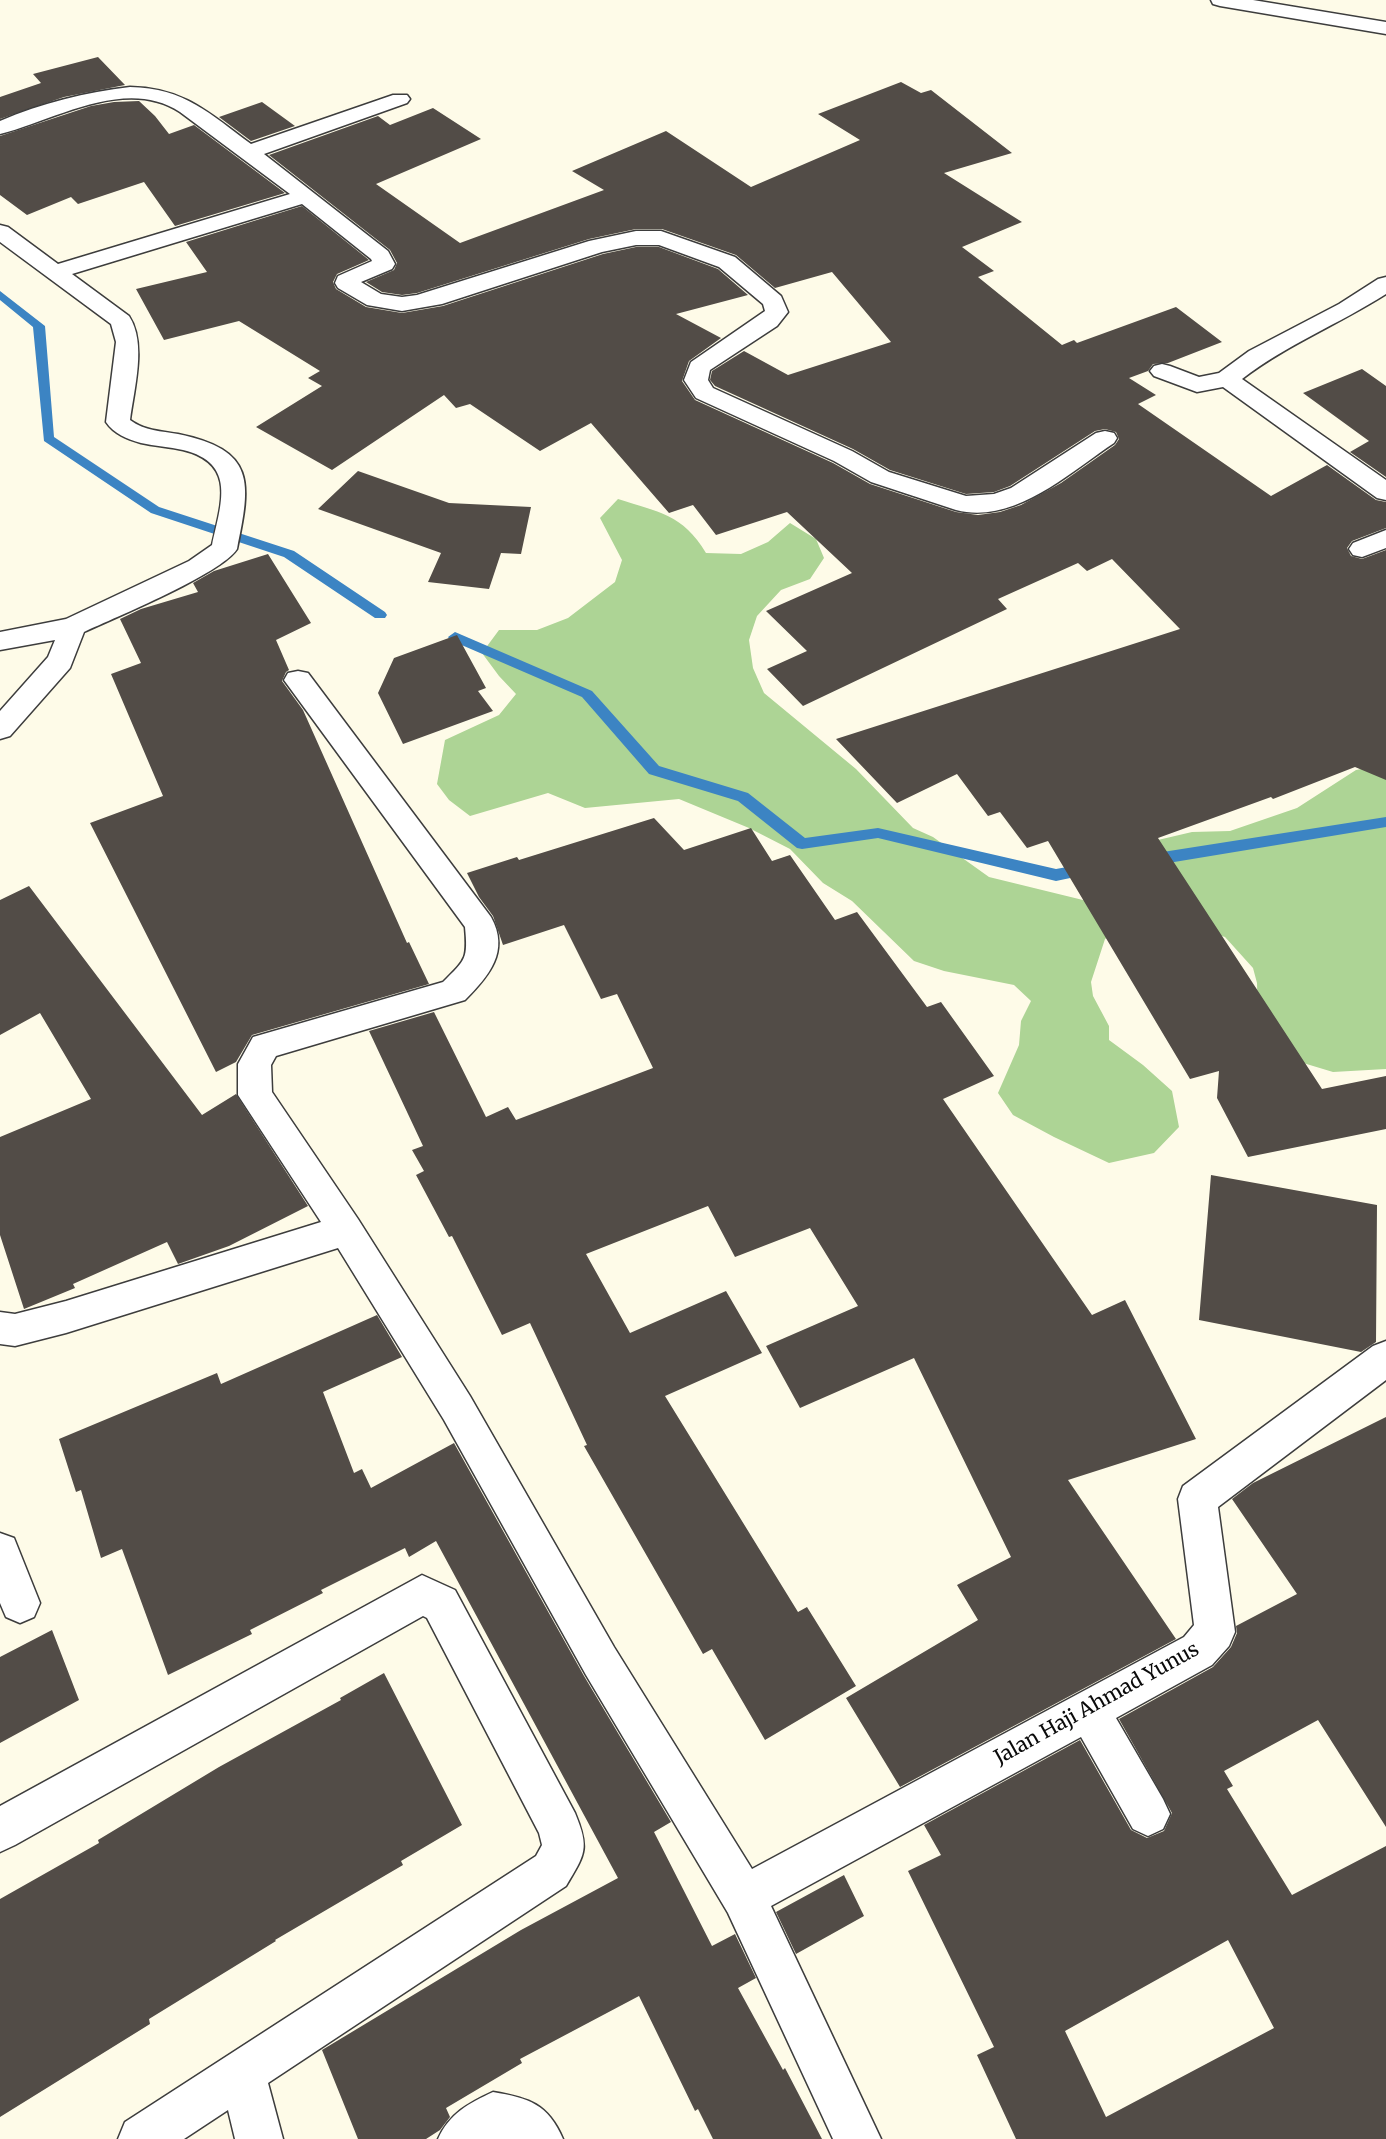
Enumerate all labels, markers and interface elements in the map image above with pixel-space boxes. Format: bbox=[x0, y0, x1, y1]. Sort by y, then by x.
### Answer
street label: Jalan Haji Ahmad Yunus bbox=[990, 1638, 1204, 1770]

